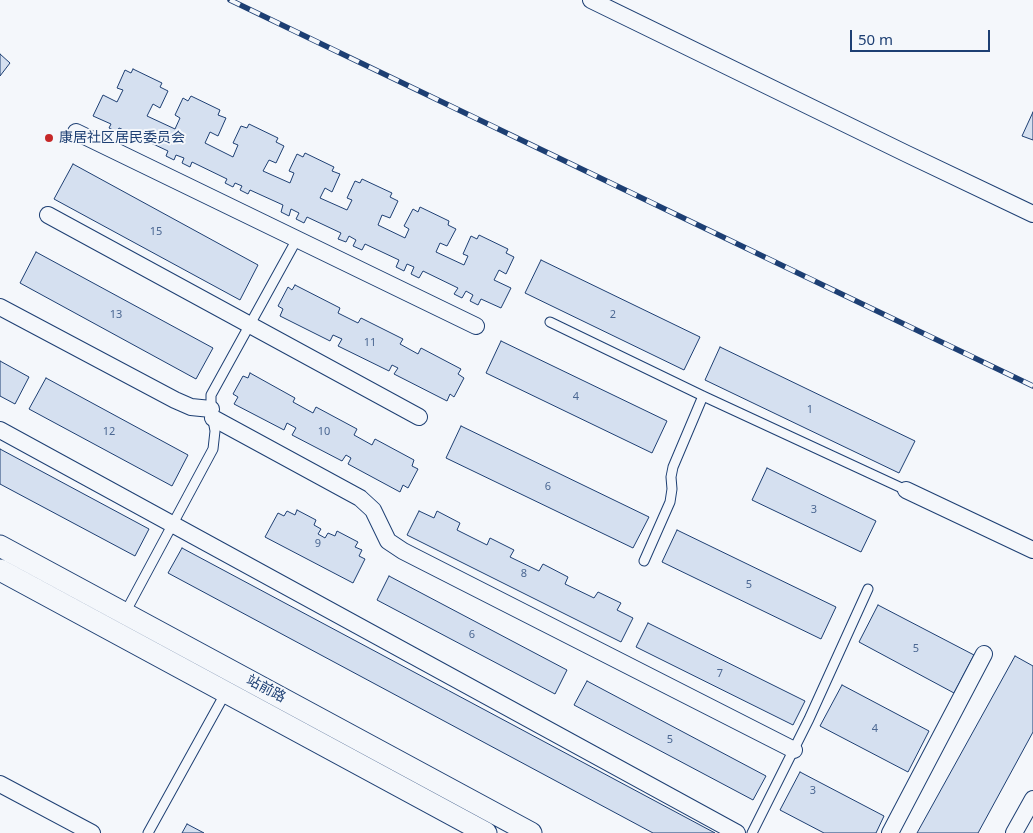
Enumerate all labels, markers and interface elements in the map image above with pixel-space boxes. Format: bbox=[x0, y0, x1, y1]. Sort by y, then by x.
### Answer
scale bar bbox=[853, 20, 993, 52]
text: 50 m bbox=[858, 29, 893, 49]
place label: 康居社区居民委员会 bbox=[59, 130, 185, 146]
marker: 康居社区居民委员会 bbox=[43, 132, 55, 144]
house number: 15 bbox=[150, 225, 162, 239]
house number: 13 bbox=[110, 308, 122, 322]
house number: 2 bbox=[610, 308, 616, 322]
house number: 11 bbox=[364, 336, 376, 350]
house number: 4 bbox=[573, 390, 579, 404]
house number: 1 bbox=[807, 403, 813, 417]
house number: 12 bbox=[103, 425, 115, 439]
house number: 10 bbox=[318, 425, 330, 439]
house number: 6 bbox=[545, 480, 551, 494]
house number: 3 bbox=[811, 503, 817, 517]
house number: 9 bbox=[315, 537, 321, 551]
house number: 8 bbox=[521, 567, 527, 581]
house number: 5 bbox=[746, 578, 752, 592]
house number: 6 bbox=[469, 628, 475, 642]
house number: 5 bbox=[913, 642, 919, 656]
house number: 7 bbox=[717, 667, 723, 681]
street label: 站前路 bbox=[244, 672, 288, 706]
house number: 4 bbox=[872, 722, 878, 736]
house number: 5 bbox=[667, 733, 673, 747]
house number: 3 bbox=[810, 784, 816, 798]

